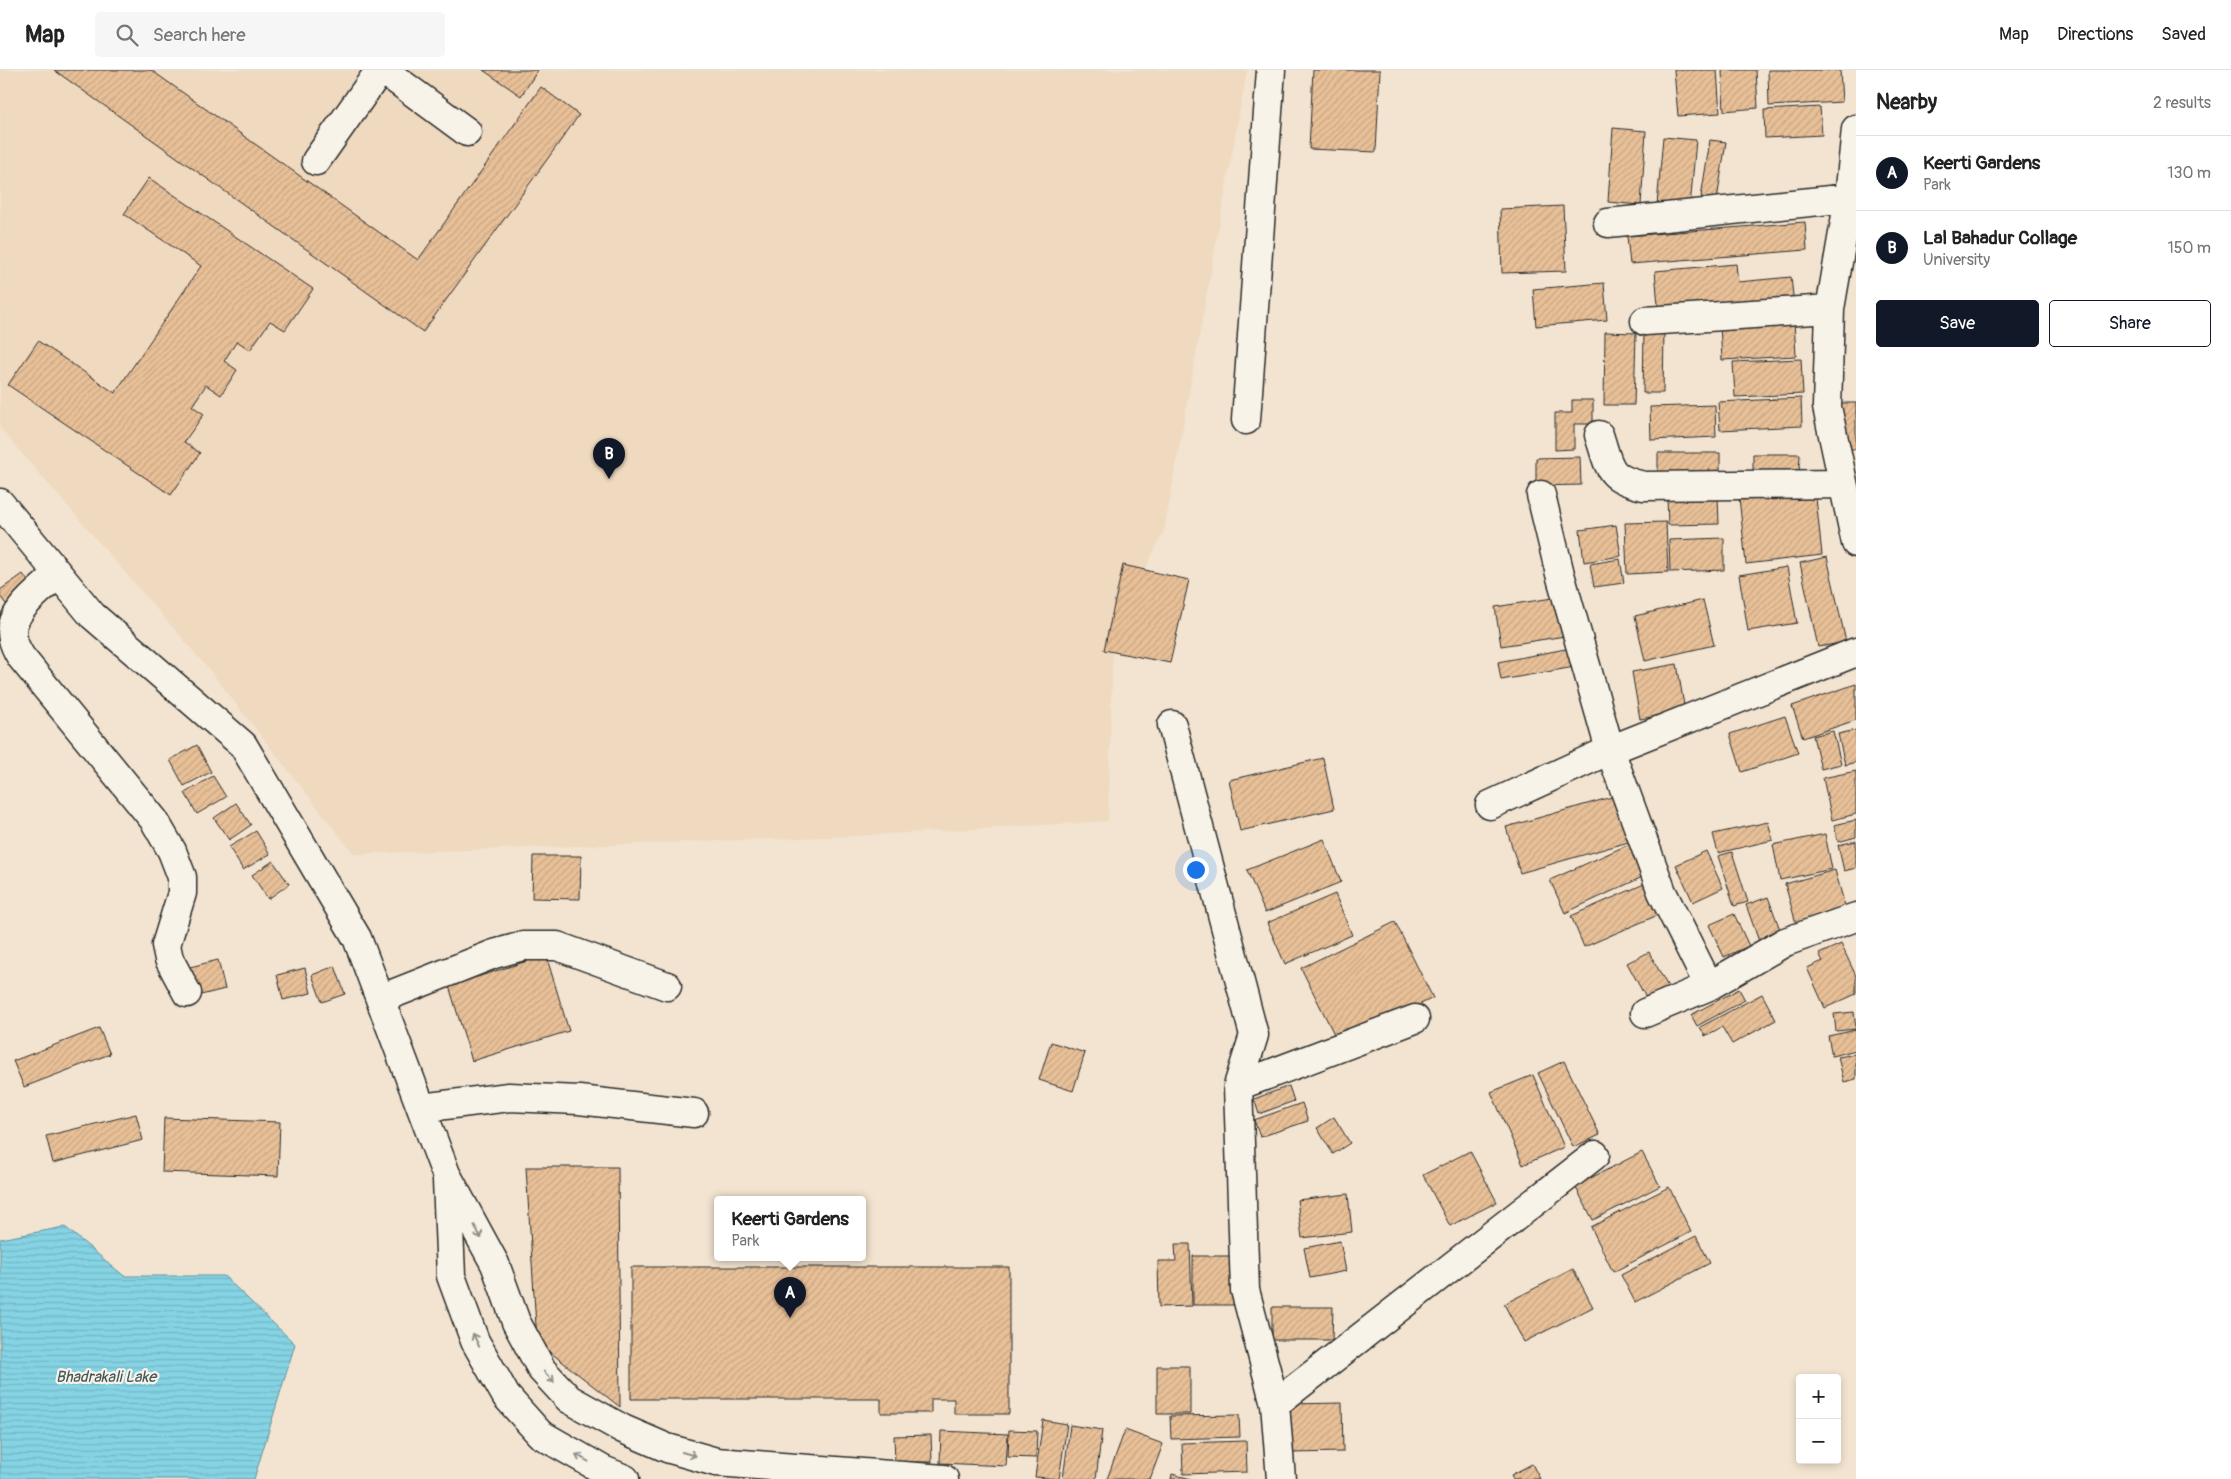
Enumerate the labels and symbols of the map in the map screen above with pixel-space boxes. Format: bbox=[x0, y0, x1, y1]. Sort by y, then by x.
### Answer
pin: B bbox=[593, 438, 625, 479]
your location bbox=[1183, 857, 1209, 883]
one-way arrow bbox=[473, 1224, 483, 1239]
pin: A bbox=[774, 1277, 806, 1318]
one-way arrow bbox=[470, 1333, 480, 1348]
water label: Bhadrakali Lake bbox=[56, 1367, 158, 1387]
one-way arrow bbox=[543, 1371, 555, 1384]
one-way arrow bbox=[681, 1450, 697, 1460]
one-way arrow bbox=[575, 1452, 589, 1462]

